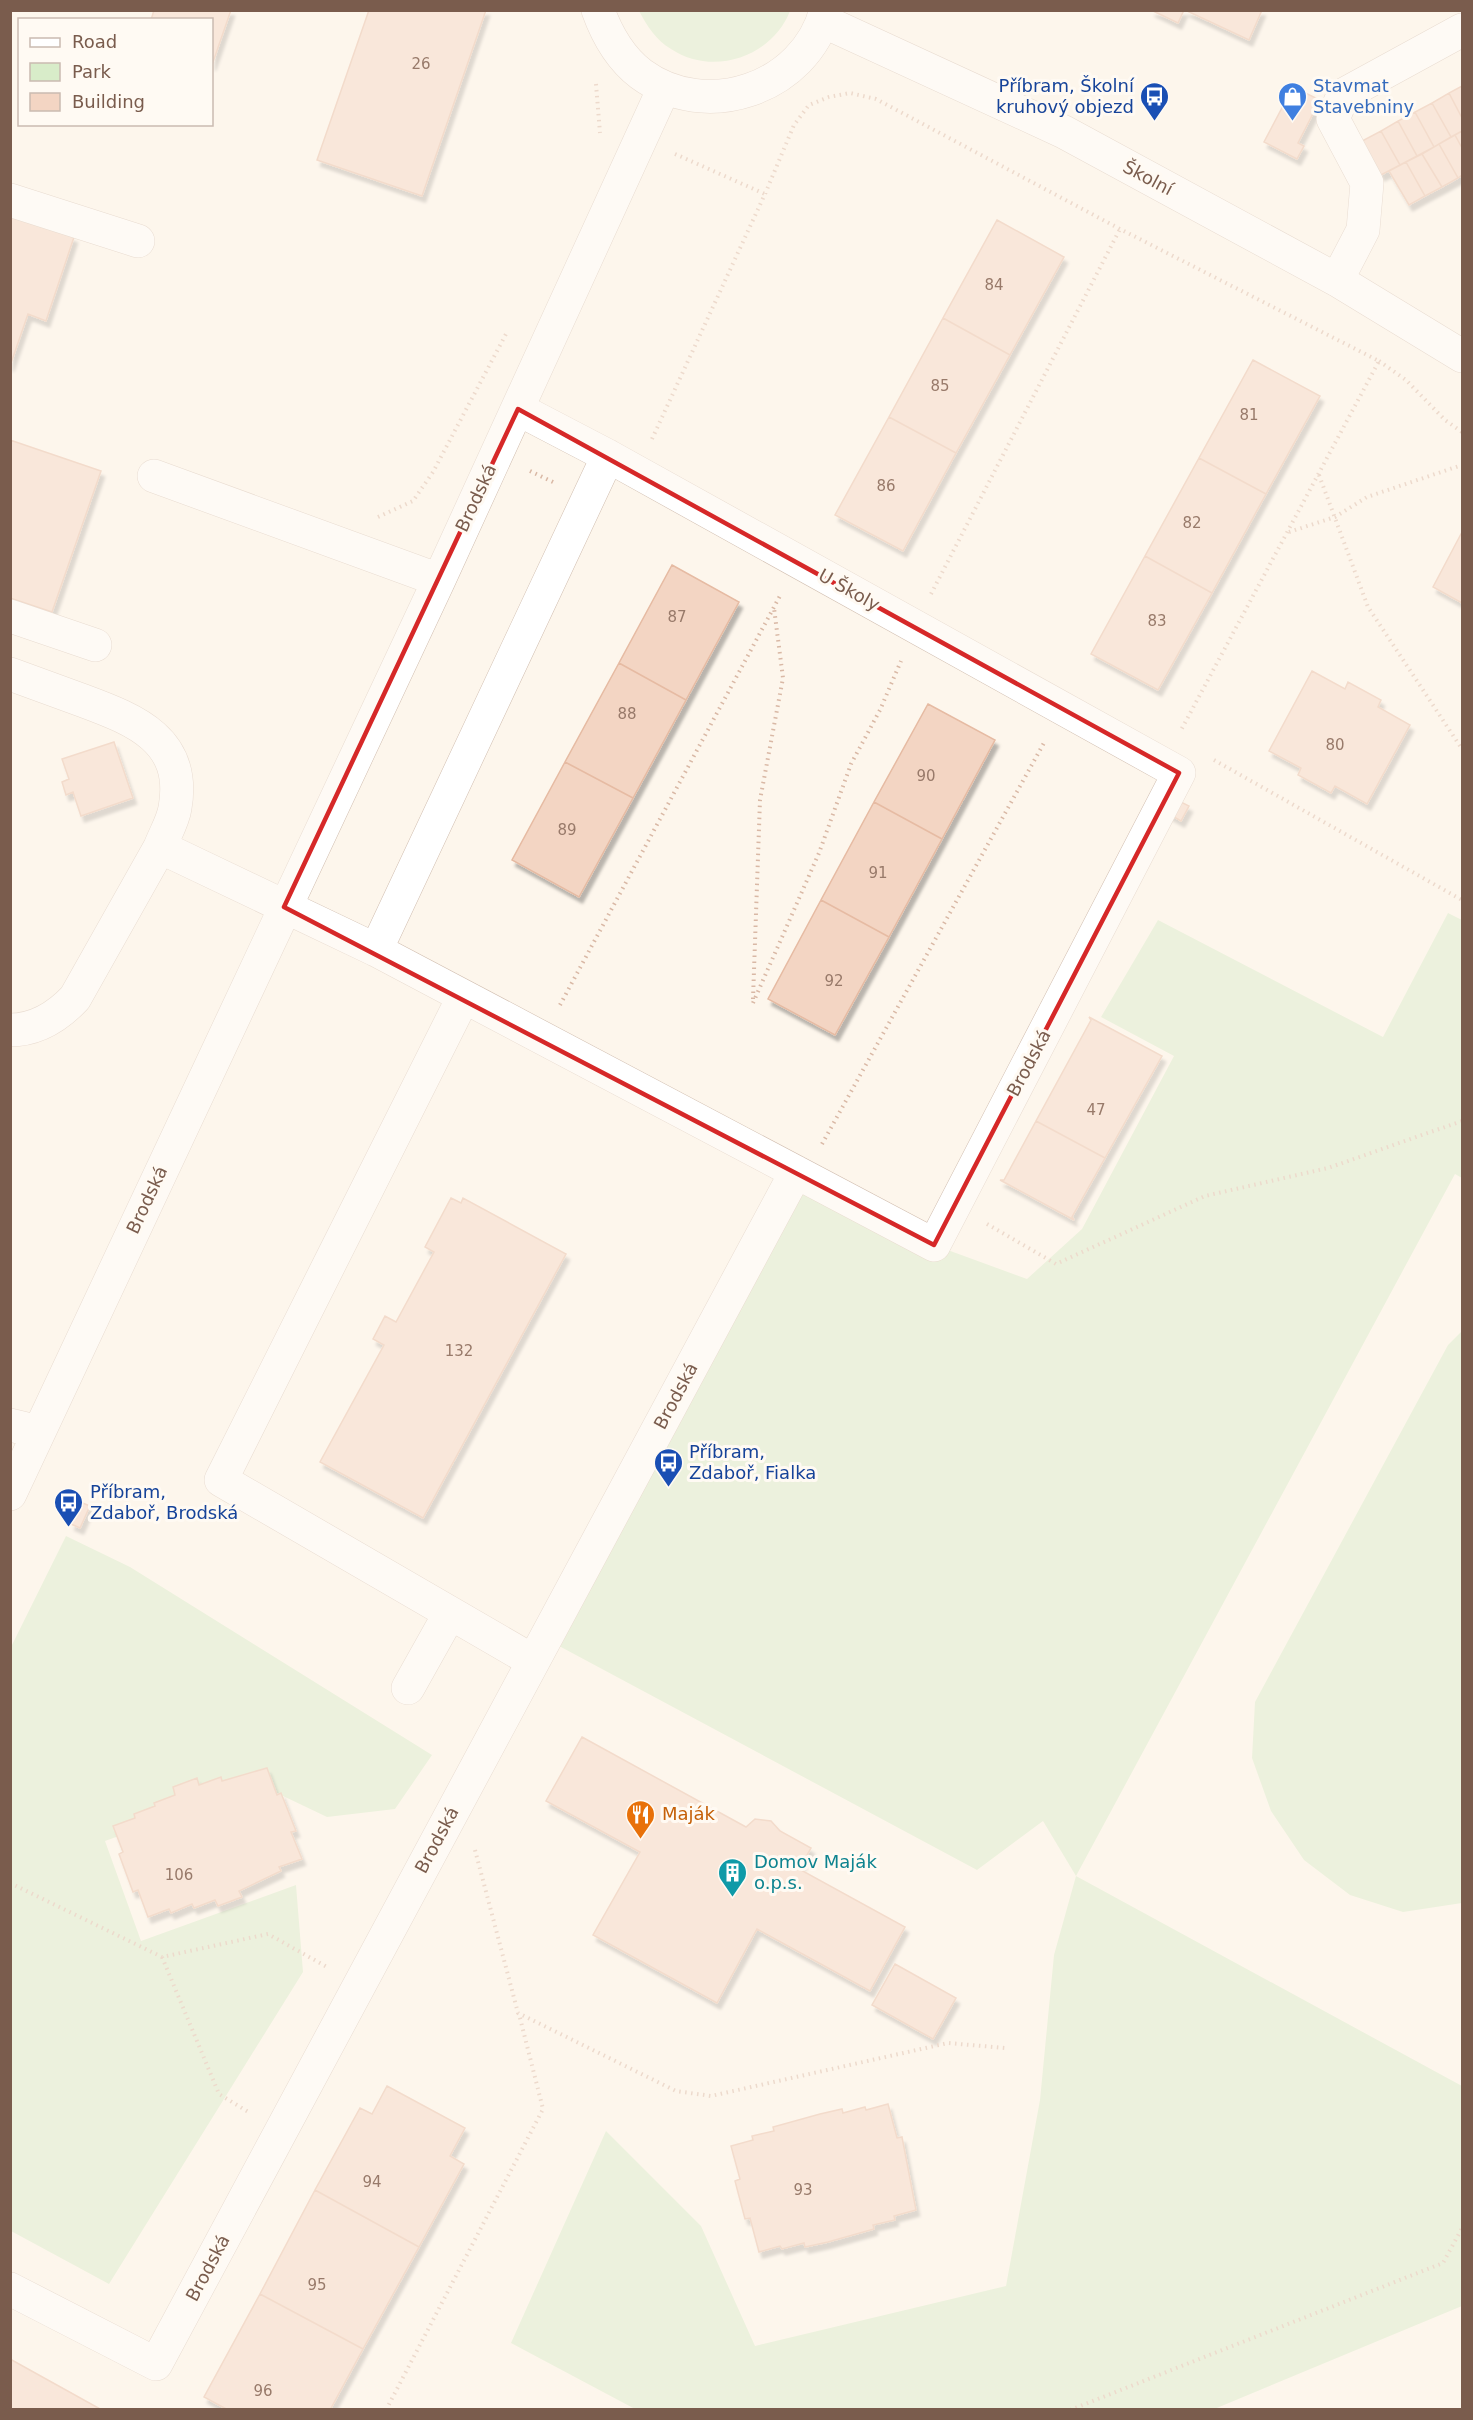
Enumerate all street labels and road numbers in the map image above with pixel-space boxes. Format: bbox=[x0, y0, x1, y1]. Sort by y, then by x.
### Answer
street label: Školní bbox=[1120, 156, 1178, 200]
street label: Brodská bbox=[451, 461, 500, 535]
street label: U Školy bbox=[815, 564, 884, 615]
street label: Brodská bbox=[1002, 1026, 1055, 1100]
street label: Brodská bbox=[122, 1163, 171, 1237]
street label: Brodská bbox=[649, 1359, 702, 1433]
street label: Brodská bbox=[410, 1803, 463, 1877]
street label: Brodská bbox=[181, 2231, 234, 2305]

